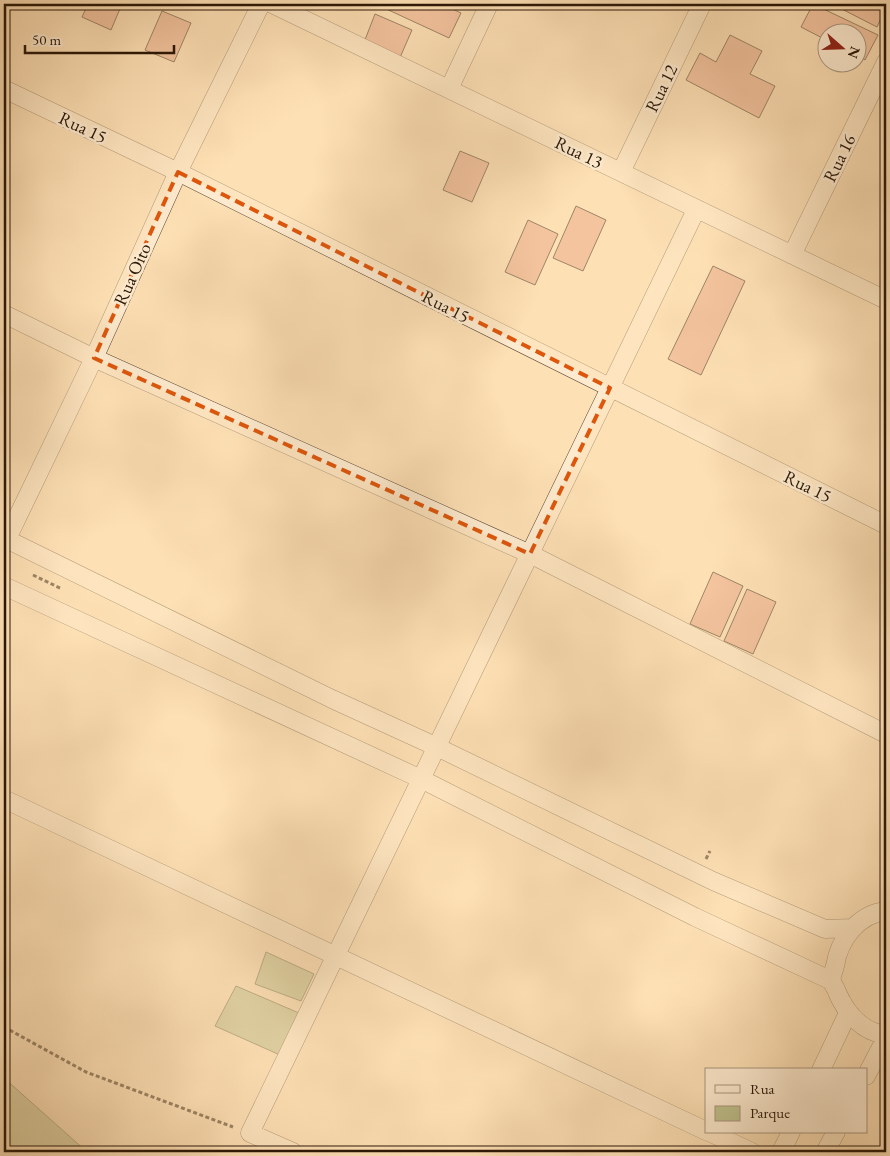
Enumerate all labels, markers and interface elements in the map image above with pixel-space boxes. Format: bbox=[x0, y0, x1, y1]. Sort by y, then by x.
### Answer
scale bar bbox=[25, 22, 174, 54]
north arrow bbox=[818, 22, 868, 72]
text: 50 m bbox=[32, 30, 61, 49]
text: N bbox=[844, 44, 865, 61]
street label: Rua 12 bbox=[640, 60, 683, 116]
street label: Rua 15 bbox=[55, 106, 111, 148]
street label: Rua 16 bbox=[818, 130, 861, 186]
street label: Rua 13 bbox=[551, 131, 607, 173]
street label: Rua Oito bbox=[108, 239, 156, 309]
street label: Rua 15 bbox=[418, 284, 474, 328]
street label: Rua 15 bbox=[780, 465, 836, 507]
legend bbox=[705, 1068, 868, 1134]
text: Rua bbox=[750, 1079, 775, 1098]
text: Parque bbox=[750, 1103, 790, 1122]

